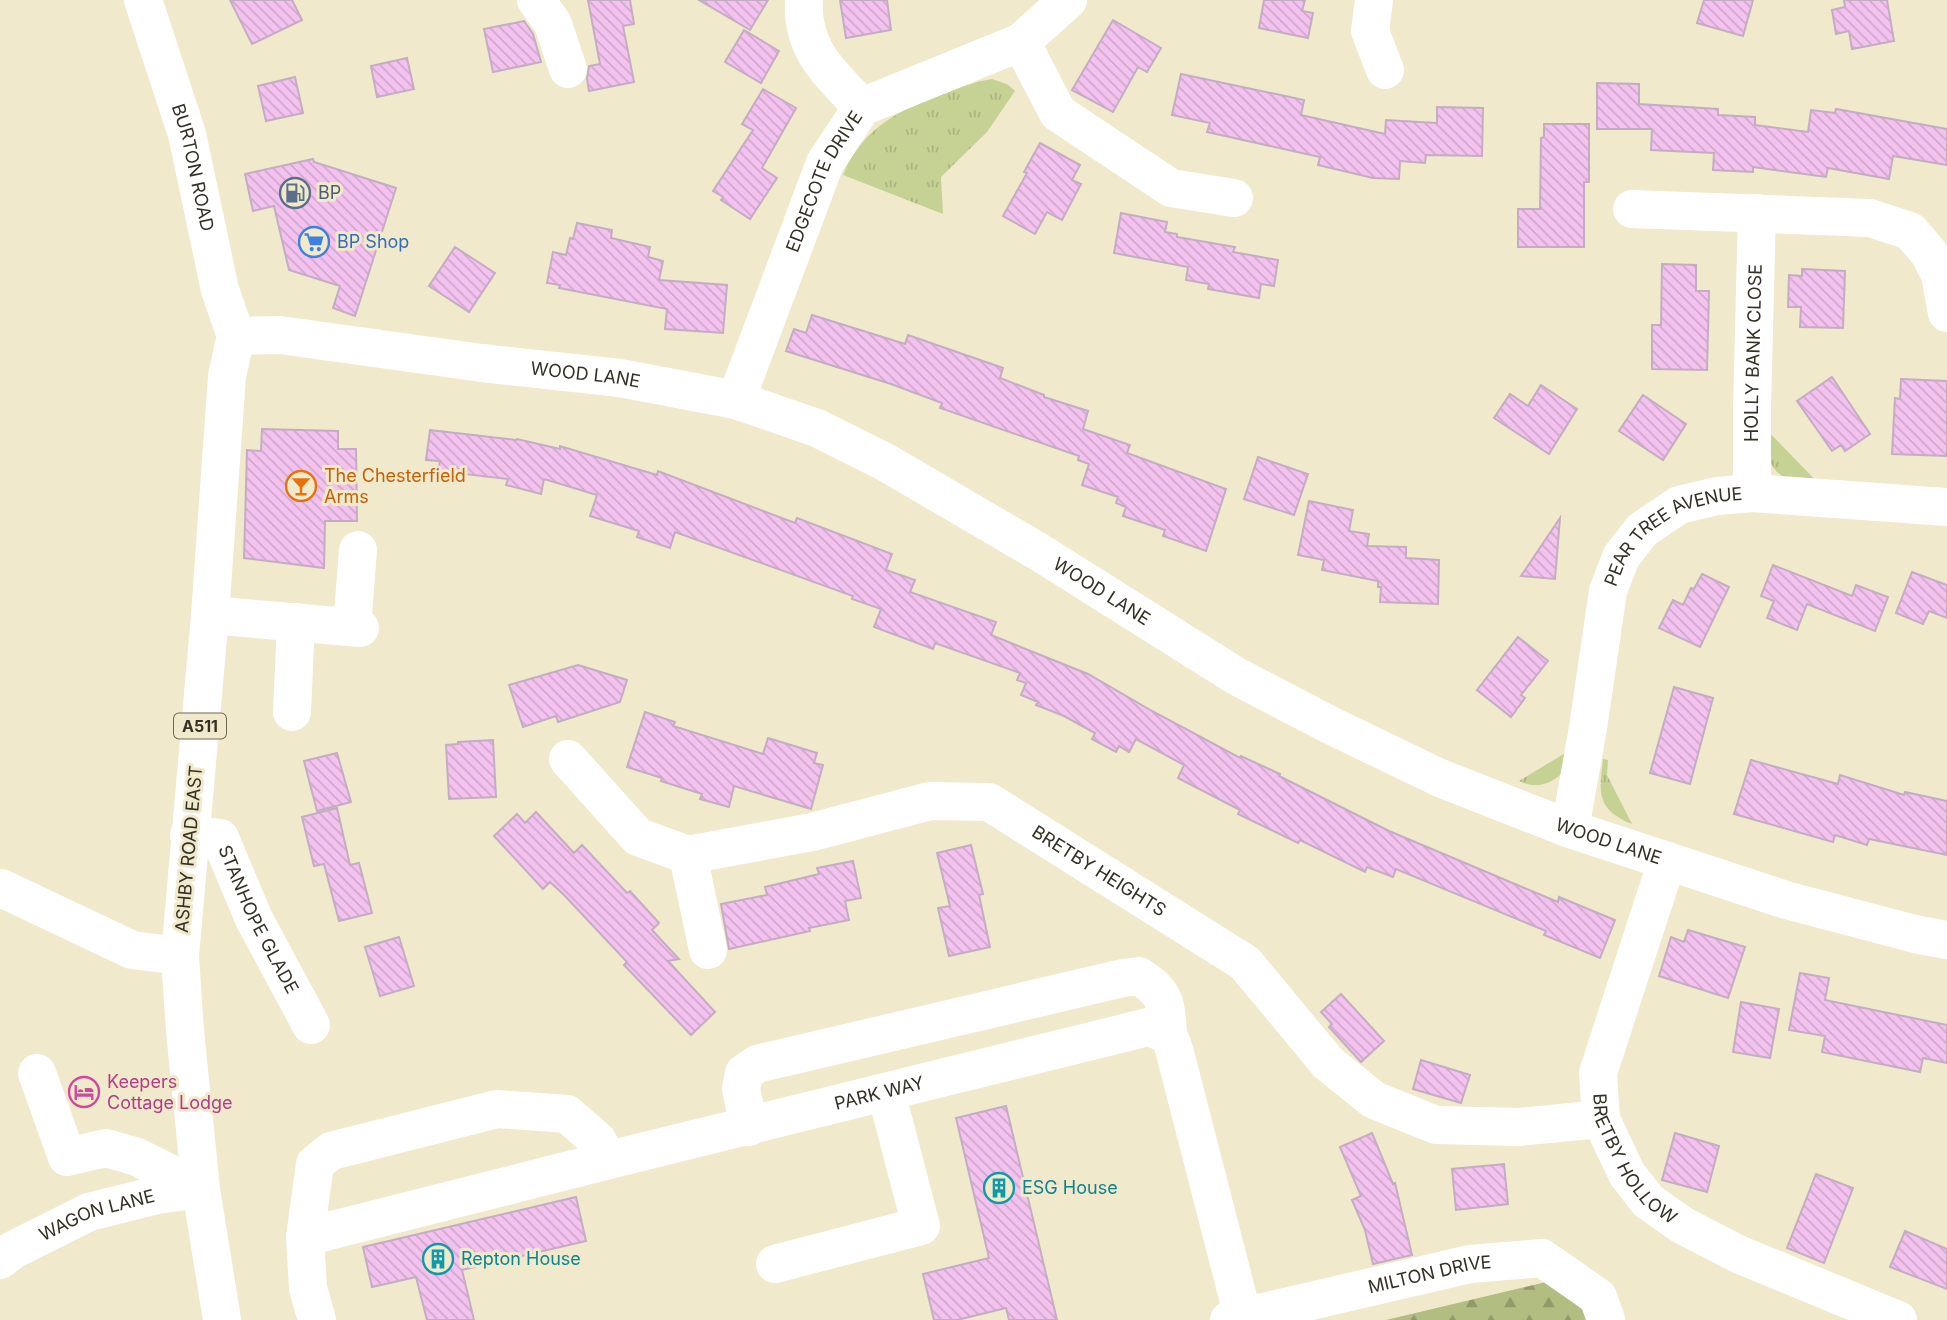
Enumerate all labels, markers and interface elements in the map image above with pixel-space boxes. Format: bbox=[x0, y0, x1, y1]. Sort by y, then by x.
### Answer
street label: BURTON ROAD bbox=[168, 101, 218, 233]
street label: EDGECOTE DRIVE bbox=[781, 107, 867, 255]
fuel station icon: BP bbox=[278, 176, 312, 210]
place label: BP bbox=[318, 182, 341, 203]
supermarket icon: BP Shop bbox=[297, 225, 331, 259]
place label: BP Shop bbox=[337, 231, 409, 252]
street label: HOLLY BANK CLOSE bbox=[1741, 264, 1766, 442]
street label: WOOD LANE bbox=[530, 357, 642, 392]
place label: The Chesterfield Arms bbox=[324, 465, 466, 507]
bar icon: The Chesterfield Arms bbox=[284, 469, 318, 503]
street label: PEAR TREE AVENUE bbox=[1600, 483, 1743, 589]
street label: WOOD LANE bbox=[1050, 553, 1154, 629]
road number: A511 bbox=[174, 713, 226, 738]
street label: ASHBY ROAD EAST bbox=[171, 764, 206, 934]
street label: WOOD LANE bbox=[1553, 813, 1664, 868]
street label: BRETBY HEIGHTS bbox=[1028, 821, 1170, 921]
street label: STANHOPE GLADE bbox=[214, 842, 303, 997]
place label: Keepers Cottage Lodge bbox=[107, 1071, 233, 1113]
street label: PARK WAY bbox=[832, 1072, 926, 1114]
hotel icon: Keepers Cottage Lodge bbox=[67, 1075, 101, 1109]
street label: BRETBY HOLLOW bbox=[1589, 1093, 1681, 1228]
building icon: ESG House bbox=[982, 1171, 1016, 1205]
place label: ESG House bbox=[1022, 1177, 1118, 1198]
street label: WAGON LANE bbox=[36, 1185, 157, 1245]
building icon: Repton House bbox=[421, 1242, 455, 1276]
place label: Repton House bbox=[461, 1248, 581, 1269]
street label: MILTON DRIVE bbox=[1366, 1251, 1492, 1297]

